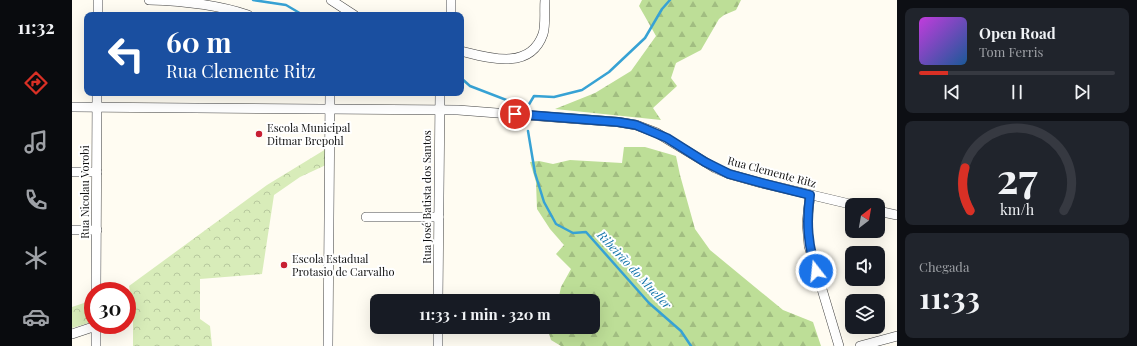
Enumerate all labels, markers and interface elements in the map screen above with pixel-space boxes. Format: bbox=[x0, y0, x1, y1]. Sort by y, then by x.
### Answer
text: 11:32 bbox=[17, 15, 55, 39]
text: 60 m bbox=[166, 23, 232, 60]
text: Open Road bbox=[979, 23, 1056, 43]
icon: left bbox=[100, 28, 152, 80]
text: Tom Ferris bbox=[979, 43, 1043, 60]
text: Rua Clemente Ritz bbox=[166, 59, 316, 83]
icon: directions bbox=[22, 69, 50, 97]
icon: previous bbox=[941, 81, 963, 103]
icon: pause bbox=[1006, 81, 1028, 103]
icon: next bbox=[1071, 81, 1093, 103]
pin bbox=[498, 97, 532, 131]
icon: arrive bbox=[504, 103, 526, 125]
place label: Escola Municipal Ditmar Brepohl bbox=[267, 120, 350, 148]
icon: music bbox=[22, 128, 50, 156]
marker: Escola Municipal Ditmar Brepohl bbox=[254, 129, 264, 139]
street label: Rua José Batista dos Santos bbox=[419, 130, 434, 264]
street label: Rua Nicolau Vorobi bbox=[77, 145, 92, 239]
text: 27 bbox=[997, 149, 1037, 204]
street label: Rua Clemente Ritz bbox=[726, 152, 818, 191]
icon: phone bbox=[22, 186, 50, 214]
north arrow bbox=[845, 198, 885, 238]
map controls bbox=[845, 198, 885, 334]
text: km/h bbox=[1000, 200, 1035, 219]
water label: Ribeirão do Mueller bbox=[594, 226, 676, 312]
icon: climate bbox=[22, 244, 50, 272]
button: sound bbox=[845, 246, 885, 286]
position arrow bbox=[795, 250, 837, 292]
place label: Escola Estadual Protasio de Carvalho bbox=[292, 251, 395, 279]
text: Chegada bbox=[919, 258, 969, 275]
marker: Escola Estadual Protasio de Carvalho bbox=[279, 260, 289, 270]
text: 11:33 bbox=[919, 277, 980, 317]
speed limit sign: 30 bbox=[84, 282, 136, 334]
button: layers bbox=[845, 294, 885, 334]
icon: car bbox=[22, 303, 50, 331]
text: 11:33 · 1 min · 320 m bbox=[419, 304, 551, 324]

